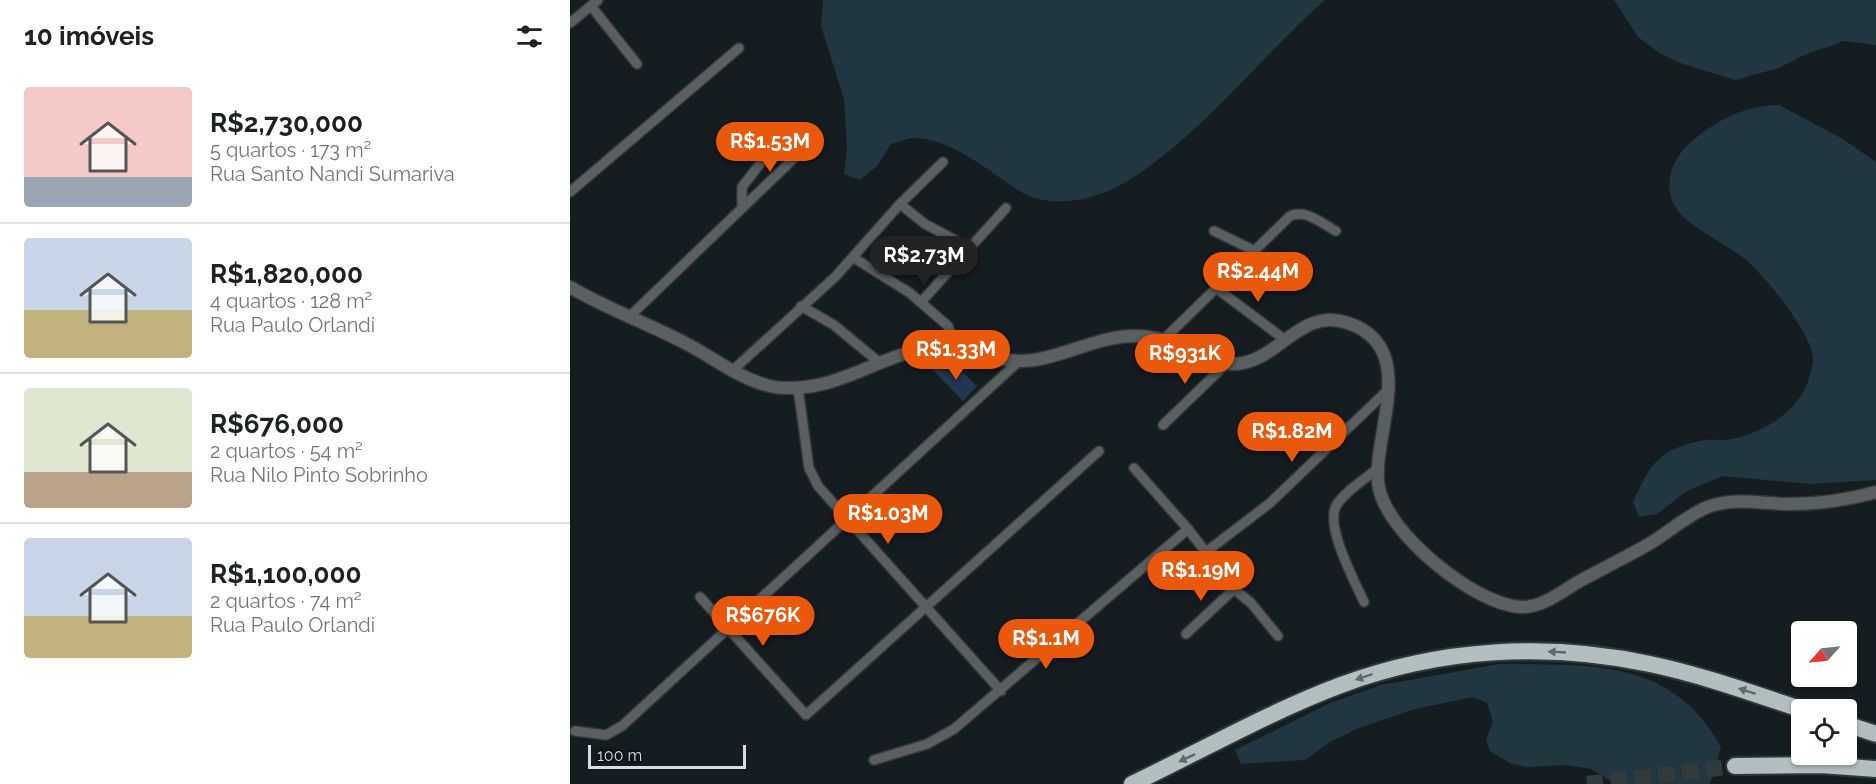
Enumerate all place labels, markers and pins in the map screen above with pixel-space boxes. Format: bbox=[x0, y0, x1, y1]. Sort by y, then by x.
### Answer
pin: R$1.53M bbox=[715, 122, 825, 173]
pin: R$2.73M bbox=[869, 236, 979, 287]
pin: R$2.44M bbox=[1203, 252, 1313, 303]
pin: R$1.33M bbox=[901, 330, 1011, 381]
pin: R$931K bbox=[1136, 334, 1234, 385]
pin: R$1.82M bbox=[1237, 412, 1347, 463]
pin: R$1.03M bbox=[833, 494, 943, 545]
pin: R$1.19M bbox=[1146, 551, 1256, 602]
pin: R$676K bbox=[714, 596, 812, 647]
pin: R$1.1M bbox=[997, 619, 1095, 670]

